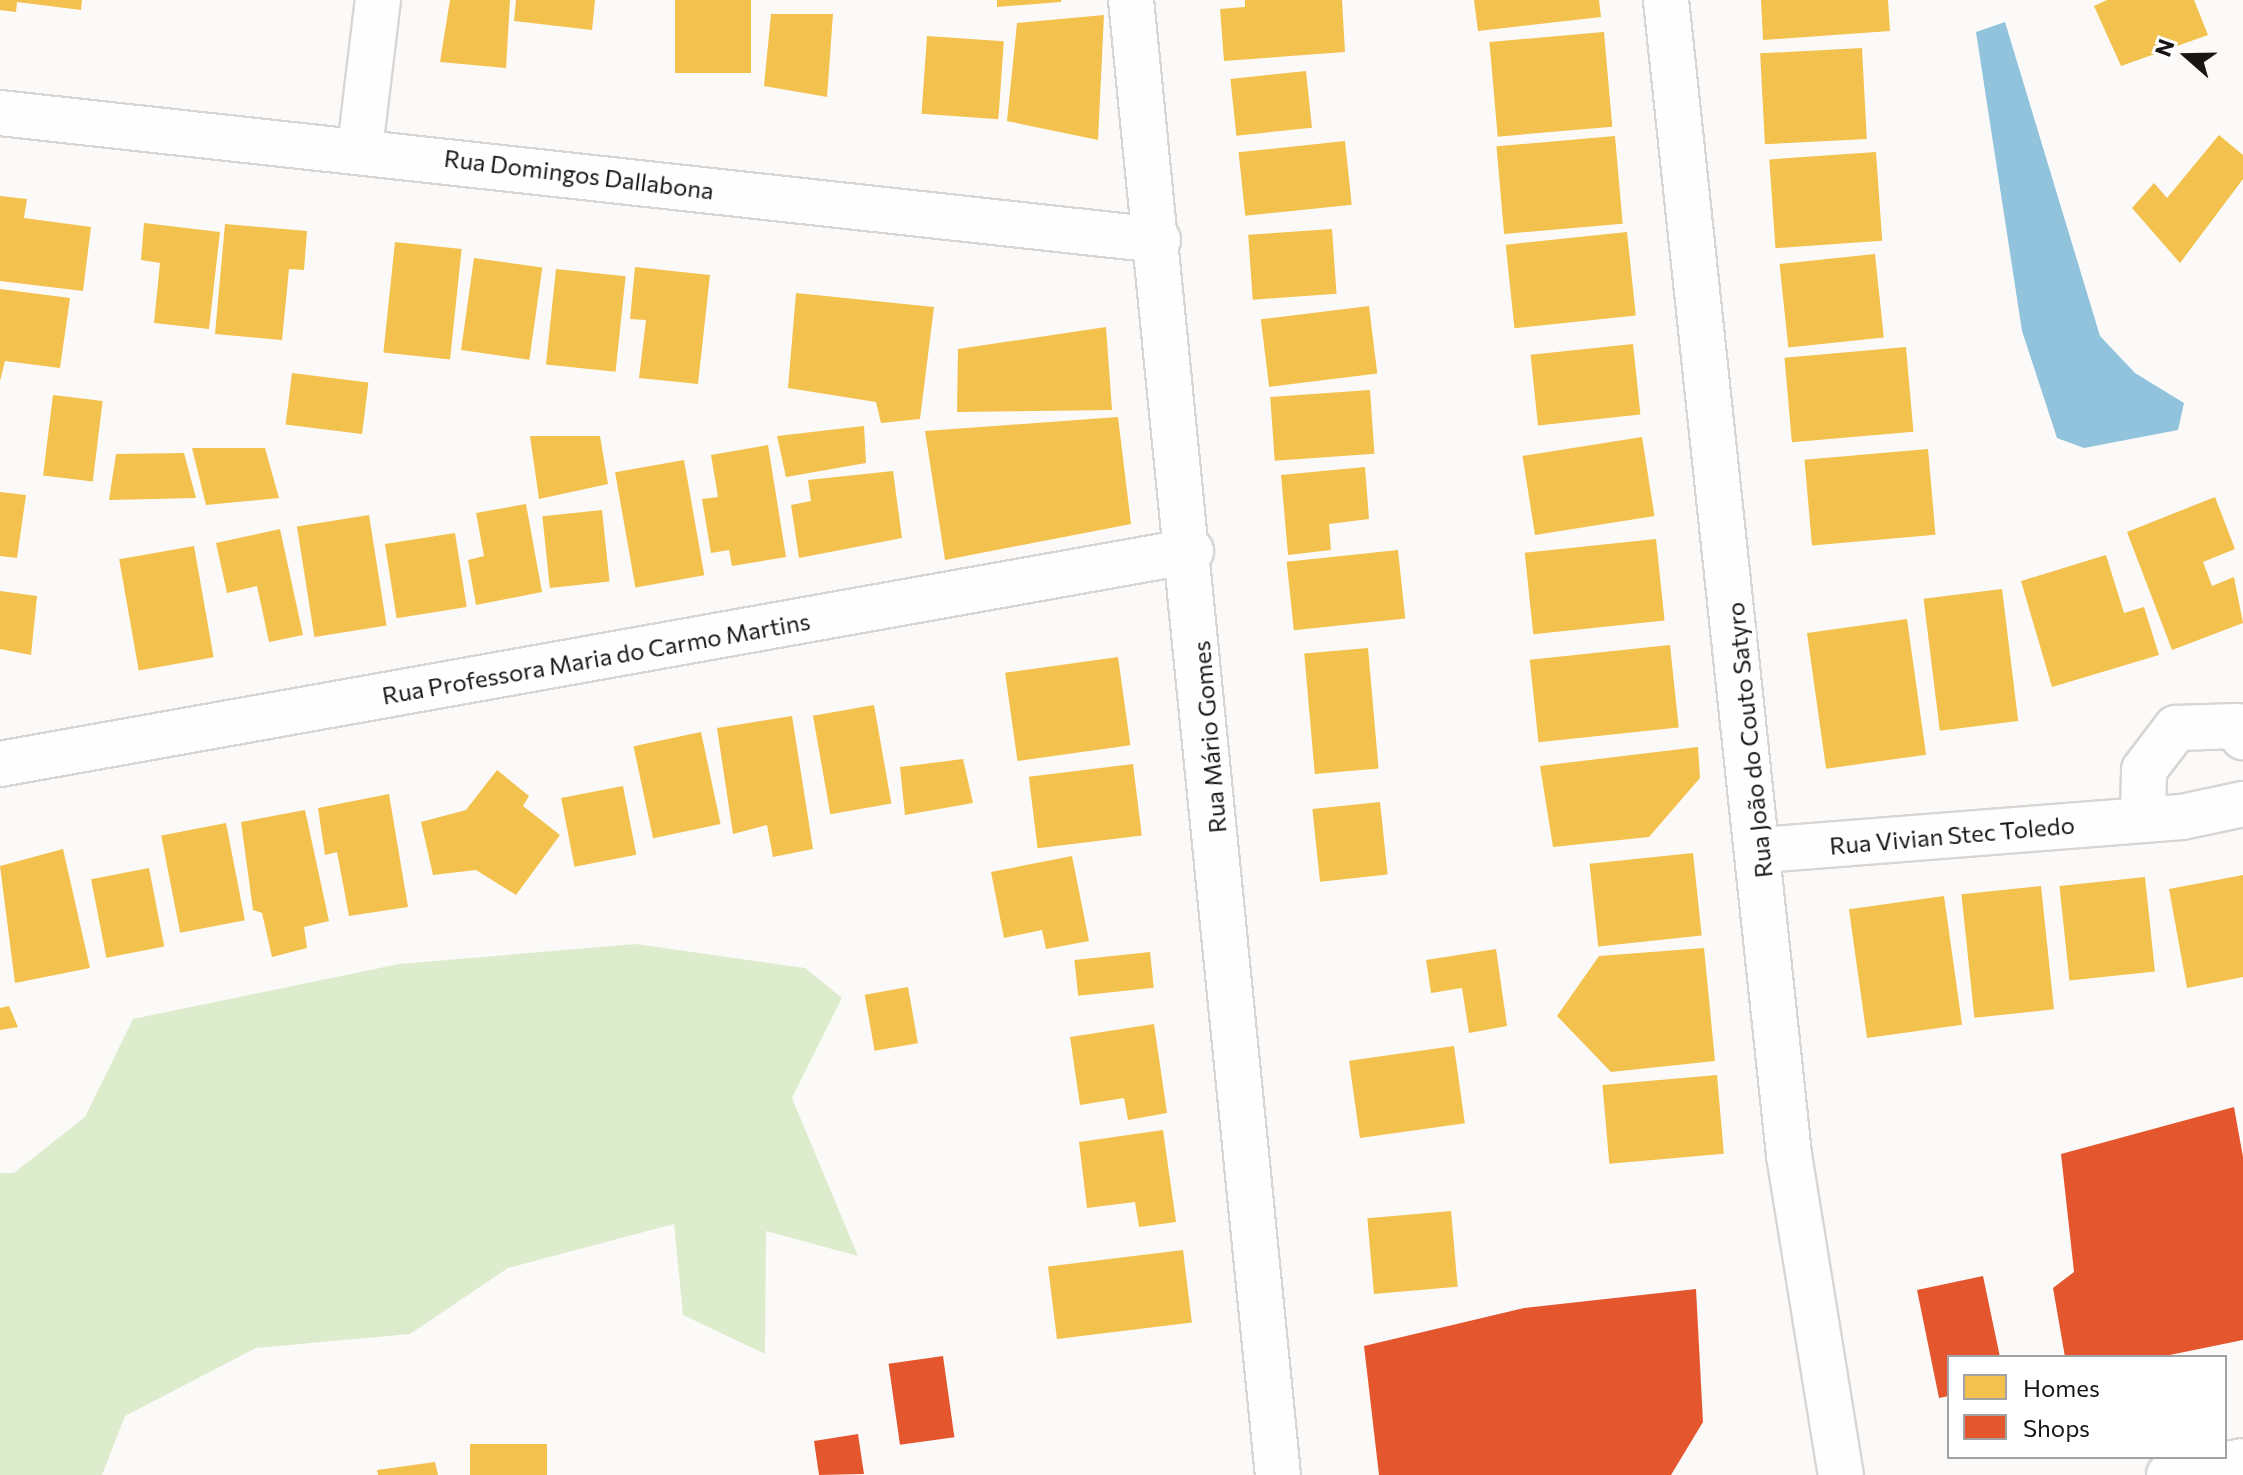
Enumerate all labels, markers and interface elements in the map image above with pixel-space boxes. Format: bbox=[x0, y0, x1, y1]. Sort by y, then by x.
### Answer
north arrow bbox=[2147, 16, 2227, 96]
text: N bbox=[2148, 35, 2179, 60]
street label: Rua Domingos Dallabona bbox=[442, 143, 716, 205]
street label: Rua João do Couto Satyro bbox=[1720, 601, 1778, 879]
street label: Rua Professora Maria do Carmo Martins bbox=[380, 606, 812, 710]
street label: Rua Mário Gomes bbox=[1186, 640, 1232, 834]
street label: Rua Vivian Stec Toledo bbox=[1828, 810, 2076, 860]
legend bbox=[1947, 1355, 2227, 1459]
text: Homes bbox=[2023, 1373, 2100, 1402]
text: Shops bbox=[2023, 1413, 2090, 1442]

